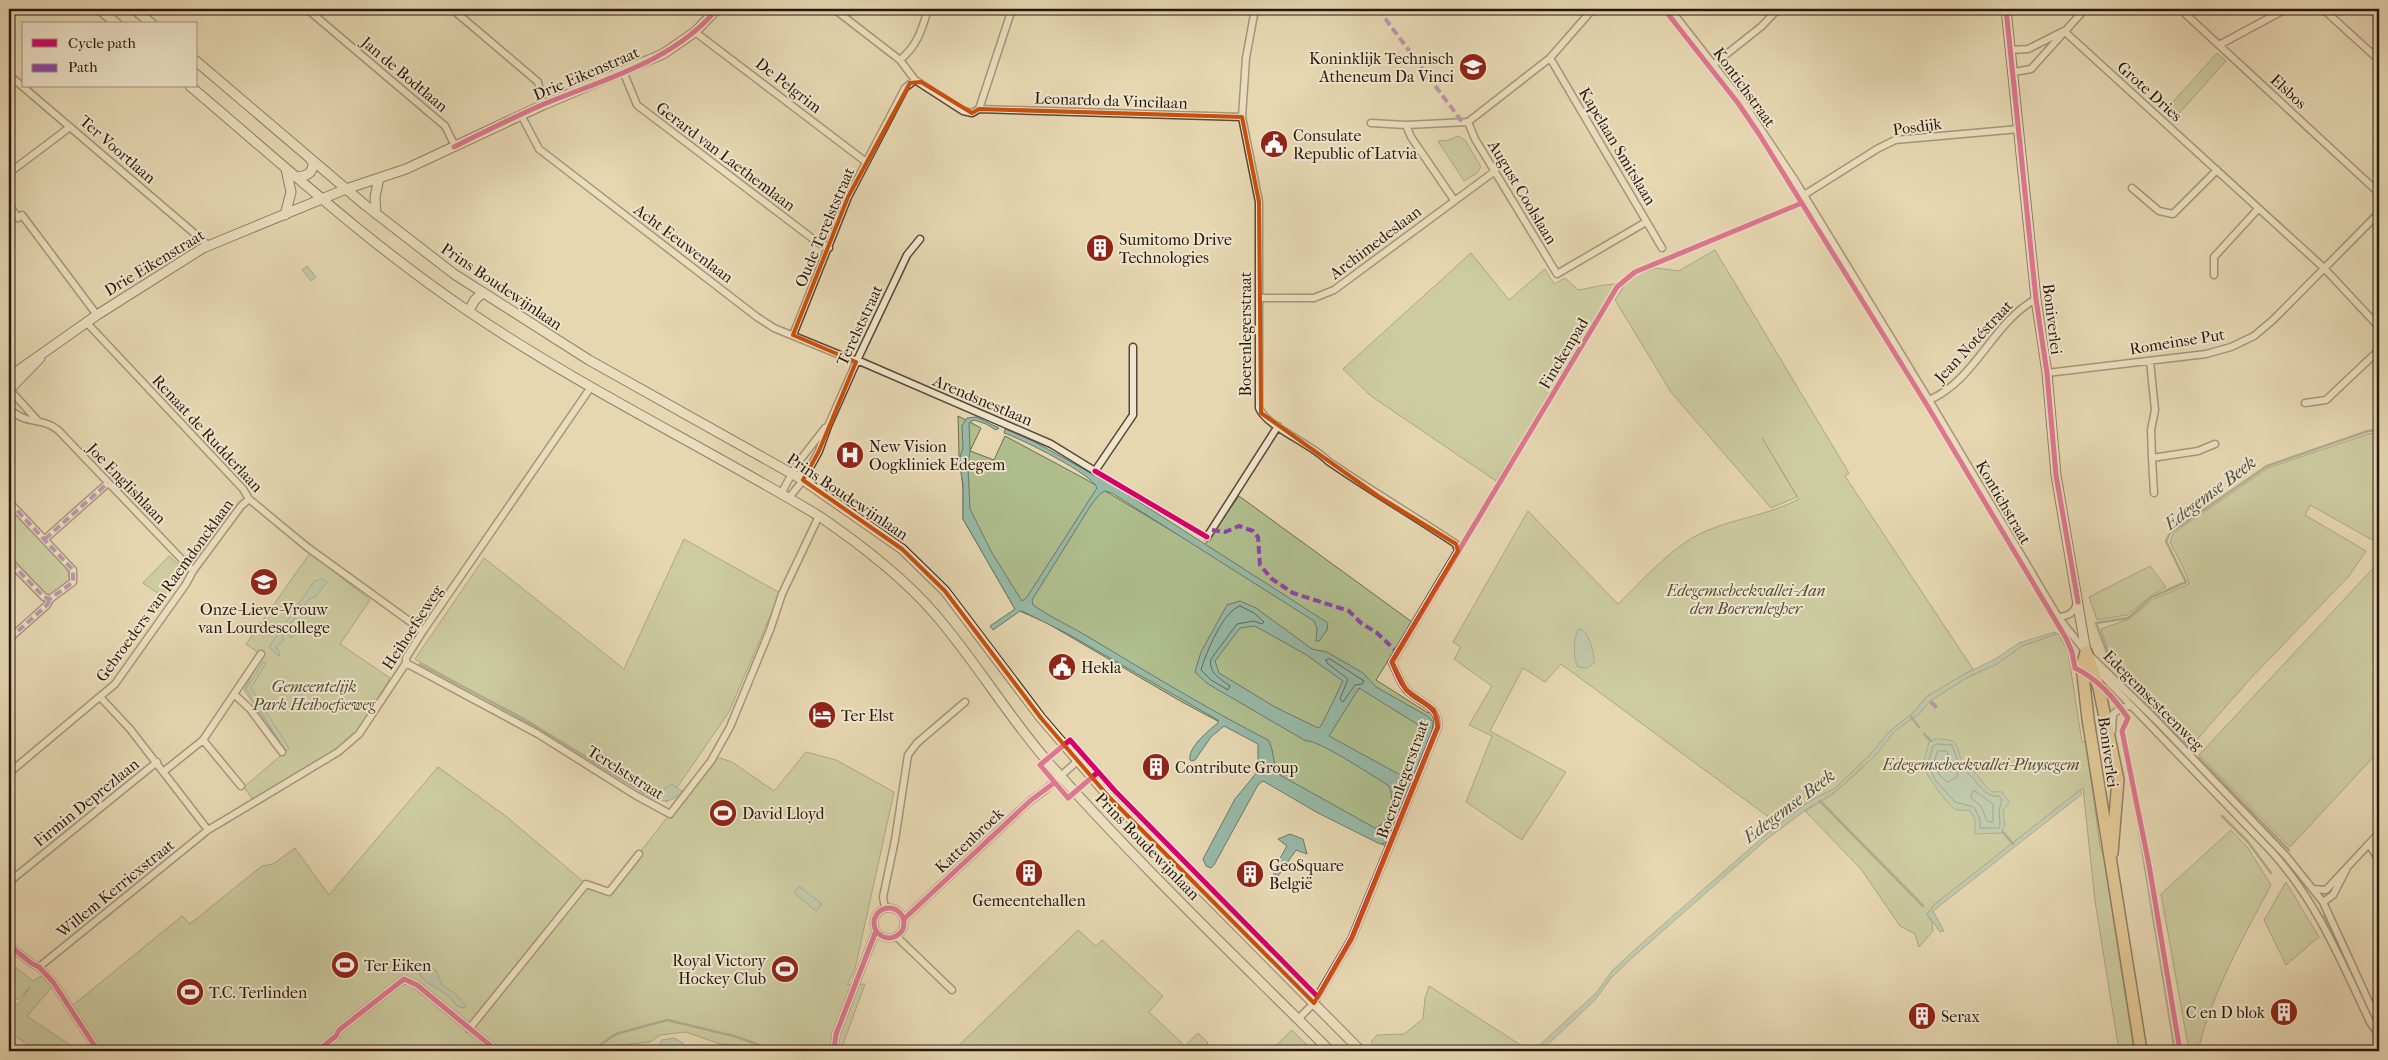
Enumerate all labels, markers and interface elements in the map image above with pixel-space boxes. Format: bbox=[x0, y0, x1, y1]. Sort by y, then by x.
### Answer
legend bbox=[22, 22, 198, 88]
street label: Jan de Bodtlaan bbox=[356, 31, 452, 117]
text: Cycle path bbox=[68, 34, 136, 52]
street label: Drie Eikenstraat bbox=[530, 42, 642, 104]
street label: Kontichstraat bbox=[1709, 44, 1780, 131]
place label: Koninklijk Technisch Atheneum Da Vinci bbox=[1309, 49, 1454, 86]
school or university icon: Koninklijk Technisch Atheneum Da Vinci bbox=[1458, 52, 1488, 82]
street label: De Pelgrim bbox=[752, 54, 826, 117]
street label: Grote Dries bbox=[2113, 57, 2186, 125]
text: Path bbox=[68, 58, 98, 76]
street label: Elsbos bbox=[2267, 70, 2311, 113]
street label: Kapelaan Smitslaan bbox=[1575, 84, 1661, 209]
street label: Leonardo da Vincilaan bbox=[1034, 88, 1189, 113]
street label: Gerard van Laethemlaan bbox=[652, 98, 800, 215]
street label: Ter Voortlaan bbox=[76, 111, 160, 188]
street label: Posdijk bbox=[1891, 114, 1943, 139]
place label: Consulate Republic of Latvia bbox=[1293, 126, 1418, 163]
public building icon: Consulate Republic of Latvia bbox=[1259, 129, 1289, 159]
street label: August Coolslaan bbox=[1484, 136, 1561, 248]
street label: Oude Terelststraat bbox=[791, 164, 858, 290]
street label: Acht Eeuwenlaan bbox=[630, 199, 738, 287]
street label: Archimedeslaan bbox=[1325, 201, 1425, 284]
street label: Drie Eikenstraat bbox=[101, 225, 208, 300]
place label: Sumitomo Drive Technologies bbox=[1119, 230, 1232, 267]
building icon: Sumitomo Drive Technologies bbox=[1085, 233, 1115, 263]
street label: Prins Boudewijnlaan bbox=[437, 239, 567, 334]
street label: Boerenlegerstraat bbox=[1236, 271, 1255, 396]
street label: Terelststraat bbox=[832, 282, 887, 369]
street label: Boniverlei bbox=[2039, 282, 2066, 356]
street label: Jean Notéstraat bbox=[1929, 296, 2017, 388]
street label: Finckenpad bbox=[1535, 314, 1592, 392]
street label: Romeinse Put bbox=[2128, 325, 2226, 358]
street label: Renaat de Rudderlaan bbox=[148, 371, 267, 496]
street label: Arendsnestlaan bbox=[929, 371, 1036, 430]
street label: Joe Englishlaan bbox=[82, 437, 171, 528]
place label: New Vision Oogkliniek Edegem bbox=[869, 437, 1006, 474]
hospital icon: New Vision Oogkliniek Edegem bbox=[835, 440, 865, 470]
street label: Prins Boudewijnlaan bbox=[783, 449, 913, 544]
water label: Edegemse Beek bbox=[2159, 452, 2260, 535]
street label: Kontichstraat bbox=[1972, 457, 2035, 548]
street label: Gebroeders van Raemdoncklaan bbox=[92, 495, 237, 685]
school or university icon: Onze-Lieve-Vrouw van Lourdescollege bbox=[249, 567, 279, 597]
street label: Heihoefseweg bbox=[378, 581, 447, 673]
park label: Edegemsebeekvallei-Aan den Boerenlegher bbox=[1665, 581, 1826, 618]
place label: Onze-Lieve-Vrouw van Lourdescollege bbox=[198, 600, 330, 637]
street label: Edegemsesteenweg bbox=[2099, 646, 2208, 755]
public building icon: Hekla bbox=[1047, 652, 1077, 682]
place label: Hekla bbox=[1081, 658, 1122, 677]
park label: Gemeentelijk Park Heihoefseweg bbox=[252, 677, 376, 714]
hotel icon: Ter Elst bbox=[807, 700, 837, 730]
place label: Ter Elst bbox=[841, 706, 895, 725]
street label: Boniverlei bbox=[2094, 715, 2123, 789]
street label: Boerenlegerstraat bbox=[1372, 717, 1433, 841]
street label: Terelststraat bbox=[584, 741, 668, 804]
building icon: Contribute Group bbox=[1141, 752, 1171, 782]
street label: Firmin Deprezlaan bbox=[30, 754, 143, 851]
park label: Edegemsebeekvallei-Pluysegem bbox=[1882, 755, 2080, 774]
place label: Contribute Group bbox=[1175, 758, 1298, 777]
water label: Edegemse Beek bbox=[1738, 765, 1839, 848]
street label: Prins Boudewijnlaan bbox=[1091, 789, 1204, 905]
sports icon: David Lloyd bbox=[708, 798, 738, 828]
street label: Kattenbroek bbox=[931, 803, 1008, 877]
place label: David Lloyd bbox=[742, 804, 825, 823]
street label: Willem Kerricxstraat bbox=[52, 835, 178, 942]
place label: GeoSquare België bbox=[1269, 856, 1344, 893]
building icon: Gemeentehallen bbox=[1014, 858, 1044, 888]
building icon: GeoSquare België bbox=[1235, 859, 1265, 889]
place label: Gemeentehallen bbox=[972, 891, 1086, 910]
sports icon: Ter Eiken bbox=[330, 950, 360, 980]
place label: Royal Victory Hockey Club bbox=[672, 951, 766, 988]
sports icon: Royal Victory Hockey Club bbox=[770, 954, 800, 984]
place label: Ter Eiken bbox=[364, 956, 432, 975]
sports icon: T.C. Terlinden bbox=[175, 977, 205, 1007]
place label: T.C. Terlinden bbox=[209, 983, 308, 1002]
building icon: C en D blok bbox=[2269, 997, 2299, 1027]
building icon: Serax bbox=[1907, 1001, 1937, 1031]
place label: C en D blok bbox=[2186, 1003, 2266, 1022]
place label: Serax bbox=[1941, 1007, 1980, 1026]

